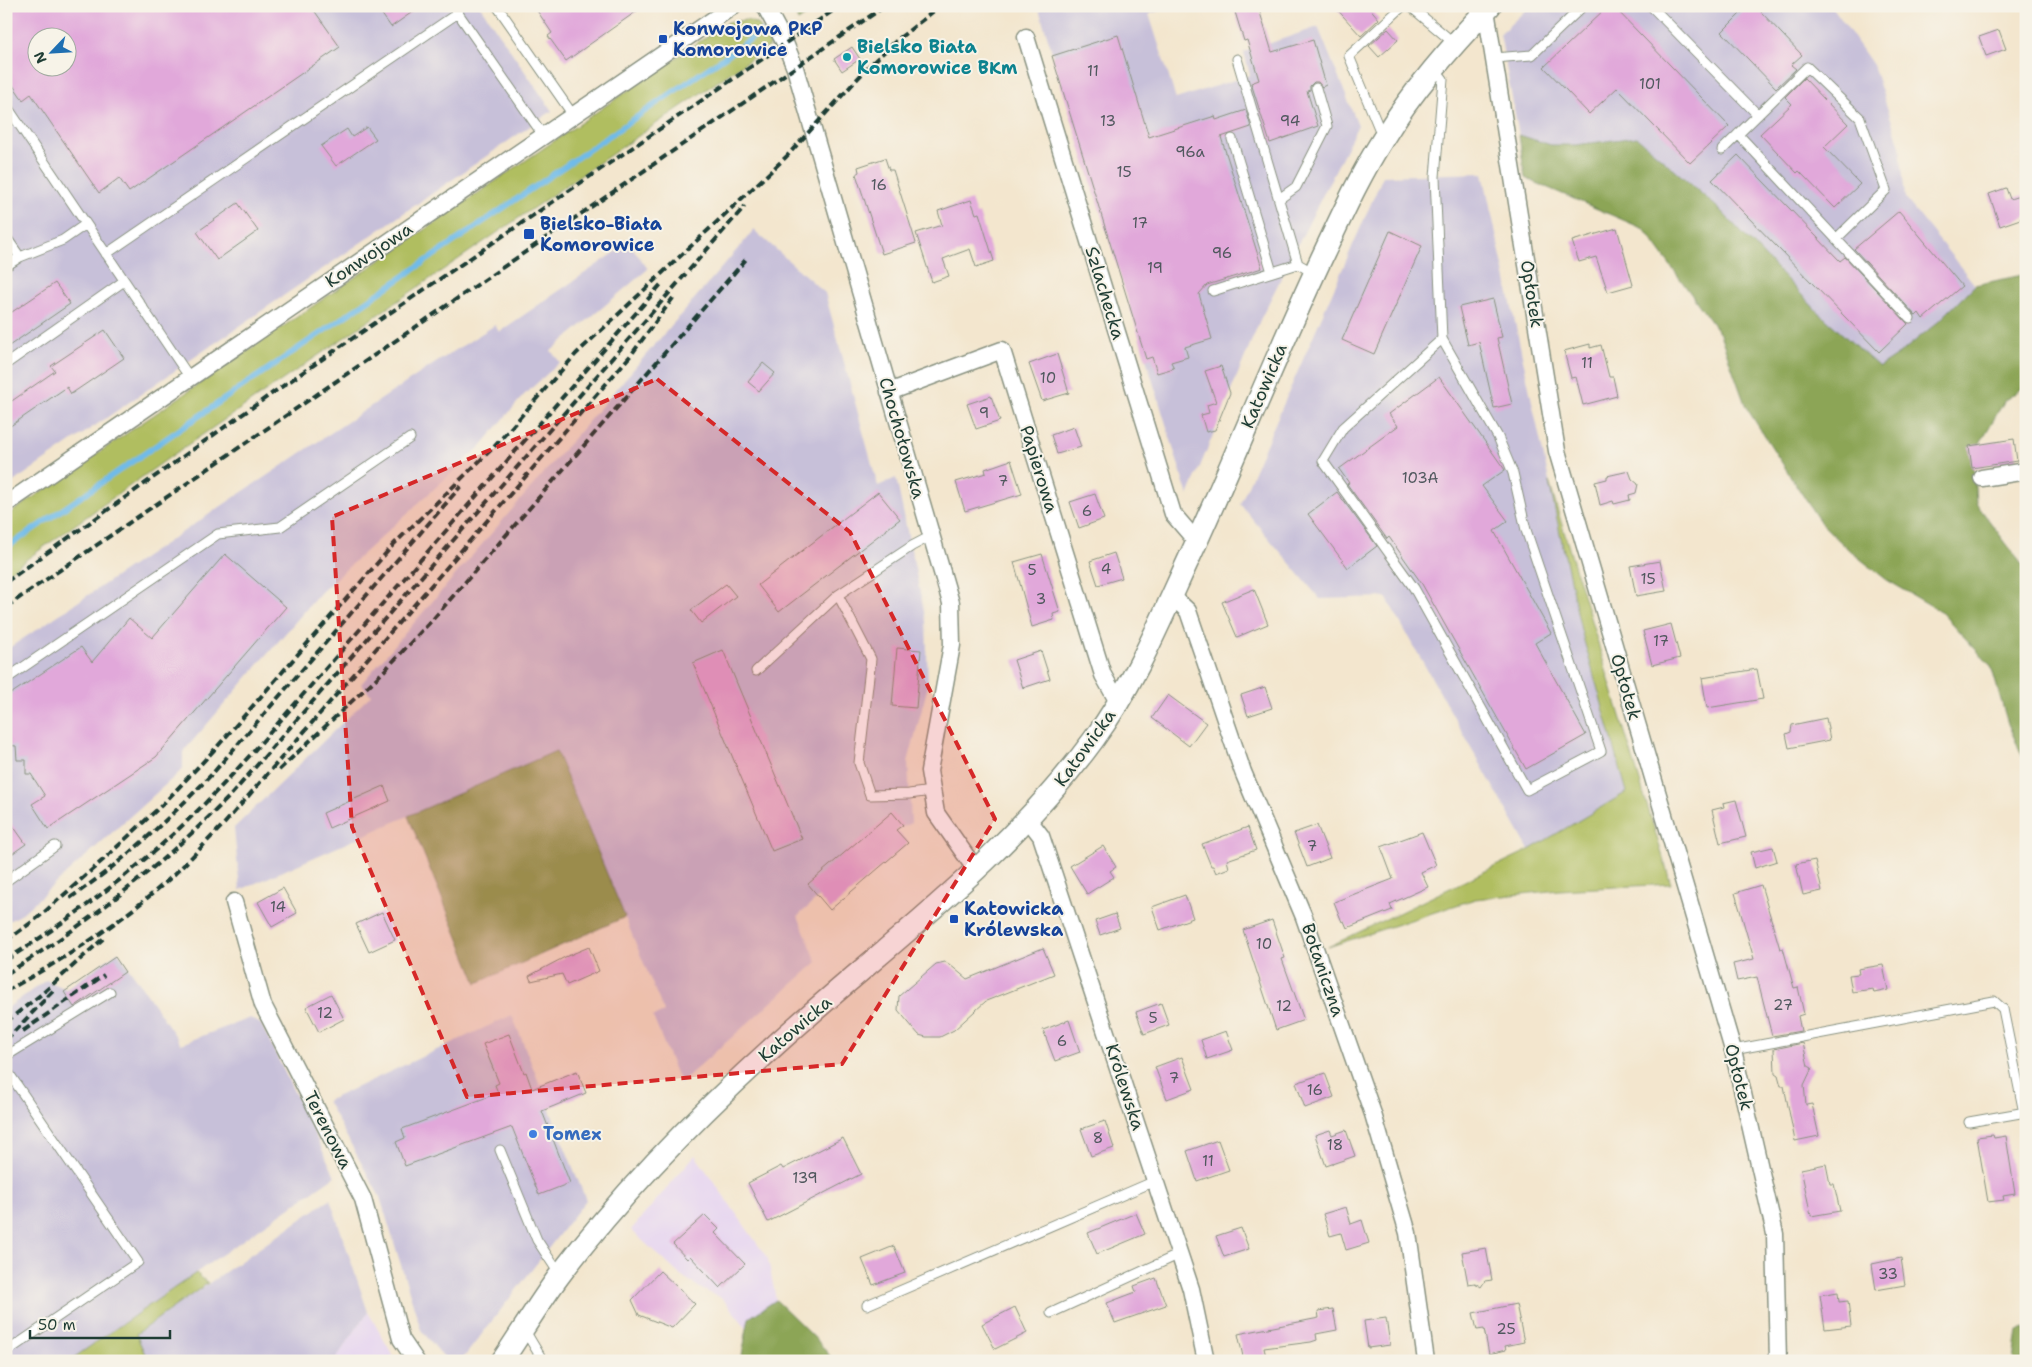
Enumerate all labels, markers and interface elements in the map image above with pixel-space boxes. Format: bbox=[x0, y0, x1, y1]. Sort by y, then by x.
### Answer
place label: Konwojowa PKP Komorowice bbox=[673, 17, 823, 62]
north arrow bbox=[28, 28, 78, 78]
marker: Konwojowa PKP Komorowice bbox=[657, 33, 669, 45]
place label: Bielsko Biała Komorowice BKm bbox=[857, 35, 1018, 80]
text: N bbox=[30, 49, 51, 66]
marker: Bielsko Biała Komorowice BKm bbox=[841, 51, 853, 63]
house number: 11 bbox=[1087, 61, 1099, 81]
house number: 101 bbox=[1639, 74, 1661, 94]
house number: 13 bbox=[1100, 111, 1116, 131]
house number: 94 bbox=[1280, 111, 1300, 131]
house number: 96a bbox=[1175, 142, 1206, 162]
house number: 15 bbox=[1116, 162, 1132, 182]
house number: 16 bbox=[871, 175, 887, 195]
place label: Bielsko-Biała Komorowice bbox=[540, 212, 663, 257]
house number: 17 bbox=[1132, 213, 1148, 233]
street label: Konwojowa bbox=[321, 217, 417, 293]
marker: Bielsko-Biała Komorowice bbox=[522, 227, 536, 241]
house number: 96 bbox=[1212, 243, 1232, 263]
street label: Szlachecka bbox=[1079, 244, 1131, 342]
house number: 19 bbox=[1147, 258, 1163, 278]
street label: Opłotek bbox=[1515, 259, 1549, 329]
street label: Katowicka bbox=[1235, 340, 1293, 432]
house number: 11 bbox=[1581, 353, 1593, 373]
house number: 10 bbox=[1040, 368, 1056, 388]
street label: Chochołowska bbox=[873, 375, 931, 501]
house number: 9 bbox=[979, 403, 989, 423]
street label: Papierowa bbox=[1014, 422, 1064, 516]
house number: 103A bbox=[1402, 468, 1438, 488]
house number: 7 bbox=[998, 471, 1008, 491]
house number: 6 bbox=[1082, 501, 1092, 521]
house number: 4 bbox=[1101, 559, 1111, 579]
house number: 5 bbox=[1027, 560, 1037, 580]
house number: 15 bbox=[1640, 569, 1656, 589]
house number: 3 bbox=[1036, 589, 1046, 609]
house number: 17 bbox=[1653, 631, 1669, 651]
street label: Opłotek bbox=[1605, 651, 1647, 723]
street label: Katowicka bbox=[1049, 704, 1121, 792]
house number: 7 bbox=[1307, 836, 1317, 856]
house number: 14 bbox=[270, 897, 286, 917]
place label: Katowicka Królewska bbox=[964, 897, 1064, 942]
marker: Katowicka Królewska bbox=[948, 913, 960, 925]
street label: Botaniczna bbox=[1296, 920, 1350, 1020]
house number: 10 bbox=[1256, 934, 1272, 954]
street label: Katowicka bbox=[753, 990, 837, 1068]
house number: 27 bbox=[1773, 995, 1793, 1015]
house number: 12 bbox=[1276, 996, 1292, 1016]
house number: 12 bbox=[317, 1003, 333, 1023]
house number: 5 bbox=[1148, 1008, 1158, 1028]
house number: 6 bbox=[1057, 1031, 1067, 1051]
street label: Królewska bbox=[1100, 1041, 1150, 1133]
street label: Opłotek bbox=[1719, 1041, 1759, 1113]
house number: 7 bbox=[1169, 1068, 1179, 1088]
house number: 16 bbox=[1307, 1080, 1323, 1100]
street label: Terenowa bbox=[298, 1087, 358, 1173]
place label: Tomex bbox=[543, 1122, 602, 1146]
marker: Tomex bbox=[527, 1128, 539, 1140]
house number: 8 bbox=[1093, 1128, 1103, 1148]
house number: 18 bbox=[1327, 1135, 1343, 1155]
house number: 11 bbox=[1202, 1151, 1214, 1171]
house number: 139 bbox=[792, 1168, 818, 1188]
house number: 33 bbox=[1878, 1264, 1898, 1284]
scale bar bbox=[30, 1307, 170, 1339]
text: 50 m bbox=[38, 1315, 76, 1335]
house number: 25 bbox=[1496, 1319, 1516, 1339]

